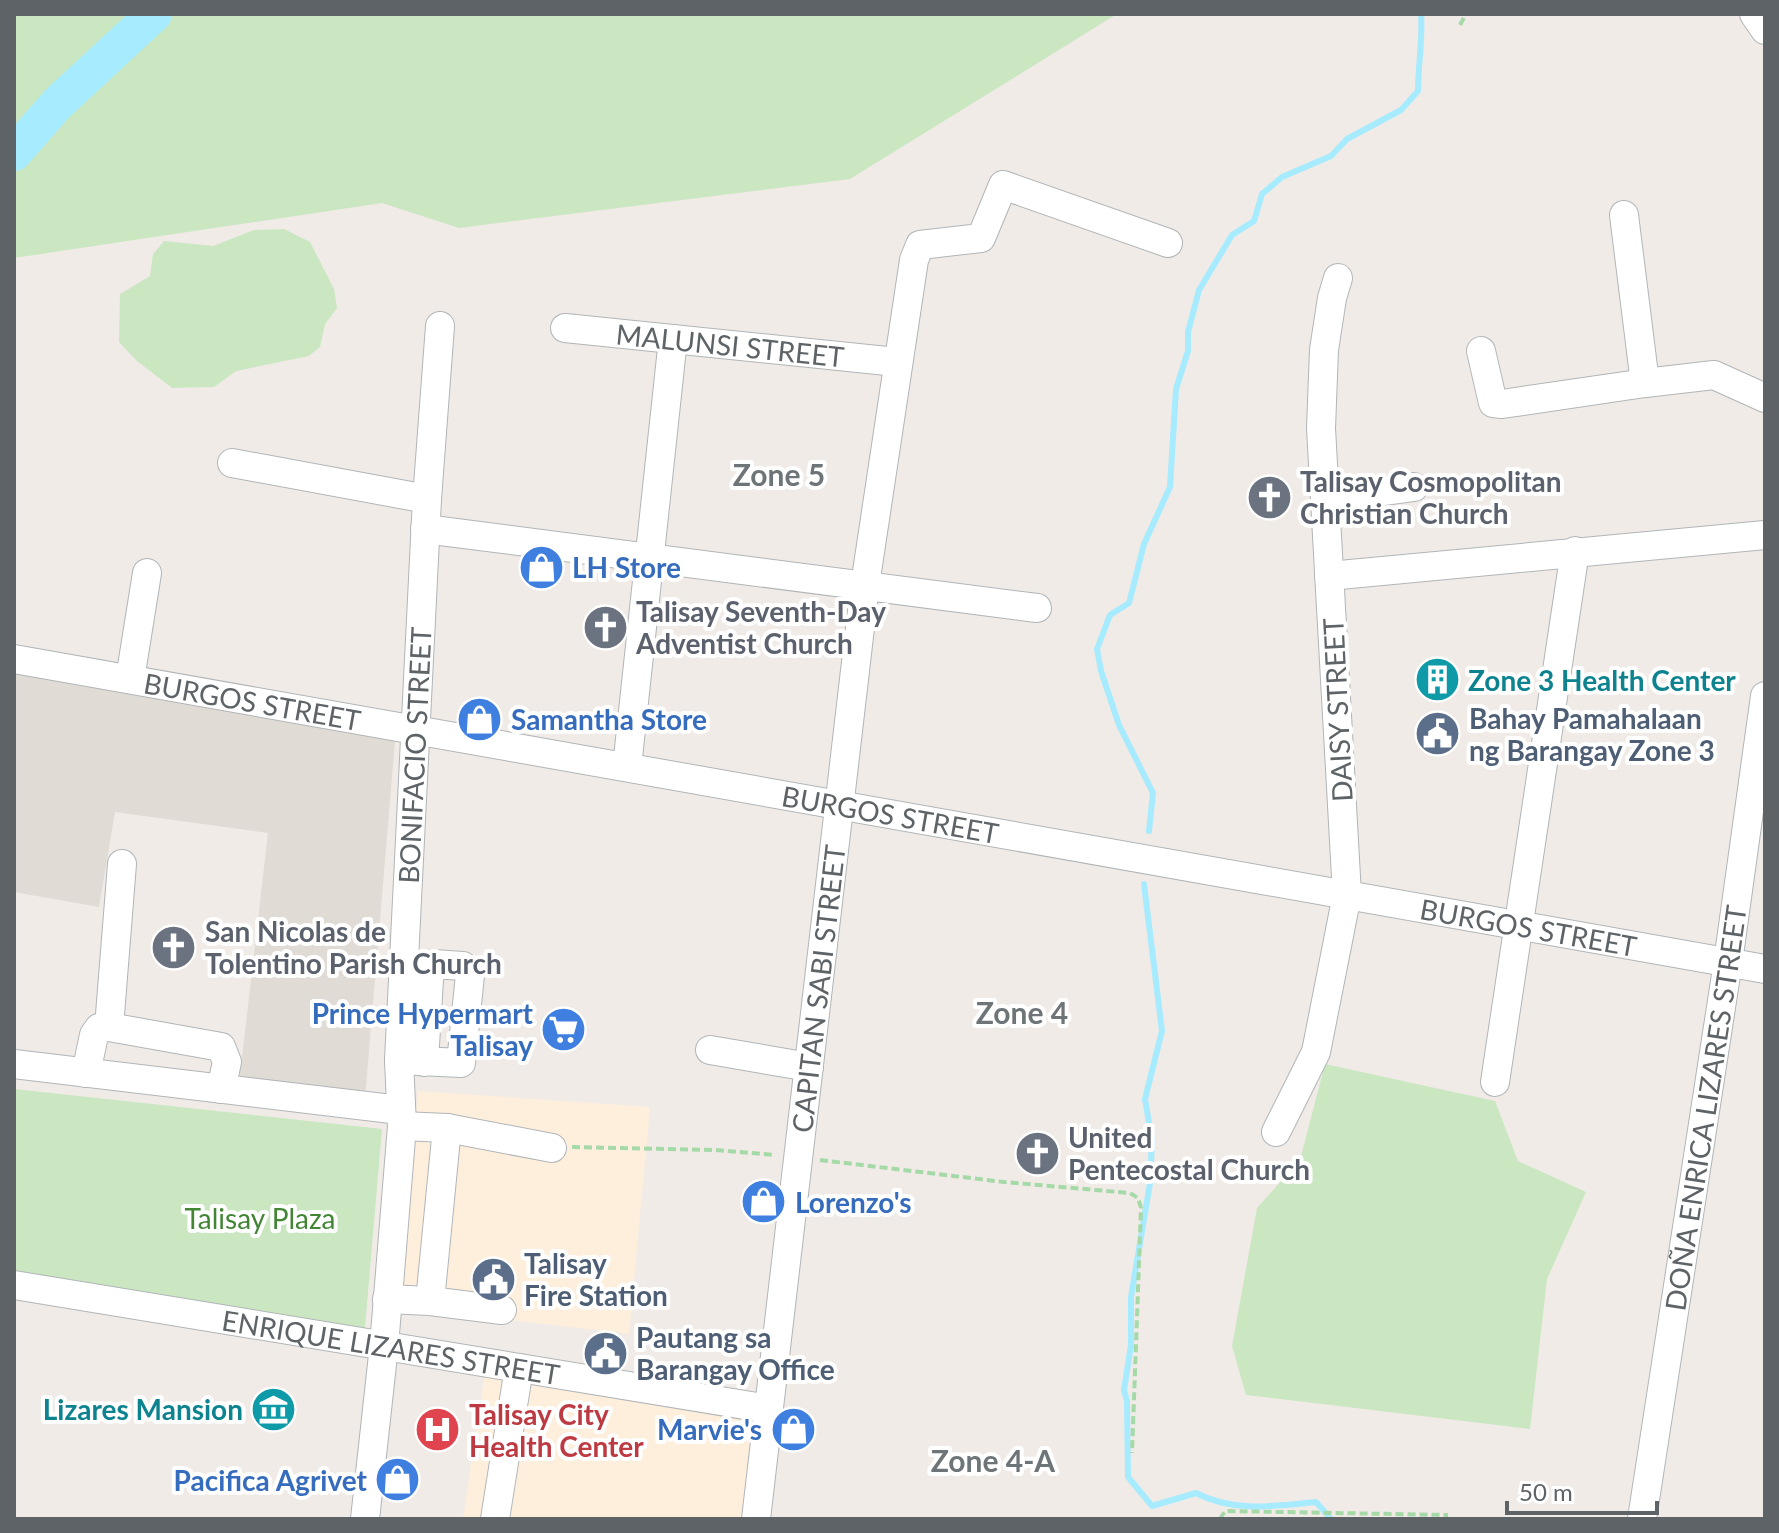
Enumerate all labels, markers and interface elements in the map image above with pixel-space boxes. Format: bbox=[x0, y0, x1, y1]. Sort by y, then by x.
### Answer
street label: MALUNSI STREET bbox=[614, 316, 846, 374]
district label: Zone 5 bbox=[733, 456, 825, 492]
place label: Talisay Cosmopolitan Christian Church bbox=[1300, 464, 1562, 530]
church icon: Talisay Cosmopolitan Christian Church bbox=[1245, 473, 1293, 521]
shop icon: LH Store bbox=[517, 543, 565, 591]
place label: LH Store bbox=[572, 550, 681, 584]
place label: Talisay Seventh-Day Adventist Church bbox=[635, 594, 886, 660]
church icon: Talisay Seventh-Day Adventist Church bbox=[581, 603, 629, 651]
street label: DAISY STREET bbox=[1315, 617, 1359, 803]
street label: BONIFACIO STREET bbox=[391, 626, 438, 884]
building icon: Zone 3 Health Center bbox=[1413, 656, 1461, 704]
place label: Zone 3 Health Center bbox=[1468, 663, 1736, 697]
street label: BURGOS STREET bbox=[141, 665, 364, 737]
shop icon: Samantha Store bbox=[456, 695, 504, 743]
place label: Bahay Pamahalaan ng Barangay Zone 3 bbox=[1469, 701, 1715, 767]
place label: Samantha Store bbox=[511, 702, 707, 736]
public building icon: Bahay Pamahalaan ng Barangay Zone 3 bbox=[1414, 710, 1462, 758]
street label: BURGOS STREET bbox=[779, 778, 1002, 850]
street label: CAPITAN SABI STREET bbox=[784, 842, 852, 1134]
street label: BURGOS STREET bbox=[1417, 891, 1640, 963]
street label: DOÑA ENRICA LIZARES STREET bbox=[1657, 903, 1753, 1313]
place label: San Nicolas de Tolentino Parish Church bbox=[205, 914, 502, 980]
church icon: San Nicolas de Tolentino Parish Church bbox=[150, 923, 198, 971]
district label: Zone 4 bbox=[976, 994, 1068, 1030]
place label: Prince Hypermart Talisay bbox=[312, 996, 534, 1062]
supermarket icon: Prince Hypermart Talisay bbox=[540, 1005, 588, 1053]
place label: United Pentecostal Church bbox=[1068, 1120, 1310, 1186]
church icon: United Pentecostal Church bbox=[1013, 1129, 1061, 1177]
shop icon: Lorenzo's bbox=[740, 1178, 788, 1226]
place label: Lorenzo's bbox=[795, 1185, 912, 1219]
park label: Talisay Plaza bbox=[184, 1201, 336, 1235]
place label: Talisay Fire Station bbox=[524, 1246, 668, 1312]
public building icon: Talisay Fire Station bbox=[469, 1255, 517, 1303]
street label: ENRIQUE LIZARES STREET bbox=[220, 1302, 563, 1391]
place label: Pautang sa Barangay Office bbox=[636, 1320, 835, 1386]
public building icon: Pautang sa Barangay Office bbox=[581, 1329, 629, 1377]
museum icon: Lizares Mansion bbox=[250, 1385, 298, 1433]
place label: Lizares Mansion bbox=[43, 1392, 243, 1426]
place label: Talisay City Health Center bbox=[469, 1397, 644, 1463]
shop icon: Marvie's bbox=[769, 1405, 817, 1453]
hospital icon: Talisay City Health Center bbox=[414, 1406, 462, 1454]
place label: Marvie's bbox=[657, 1412, 762, 1446]
district label: Zone 4-A bbox=[931, 1442, 1055, 1478]
shop icon: Pacifica Agrivet bbox=[374, 1456, 422, 1504]
place label: Pacifica Agrivet bbox=[174, 1463, 368, 1497]
scale bar bbox=[1507, 1465, 1657, 1515]
text: 50 m bbox=[1519, 1477, 1573, 1506]

